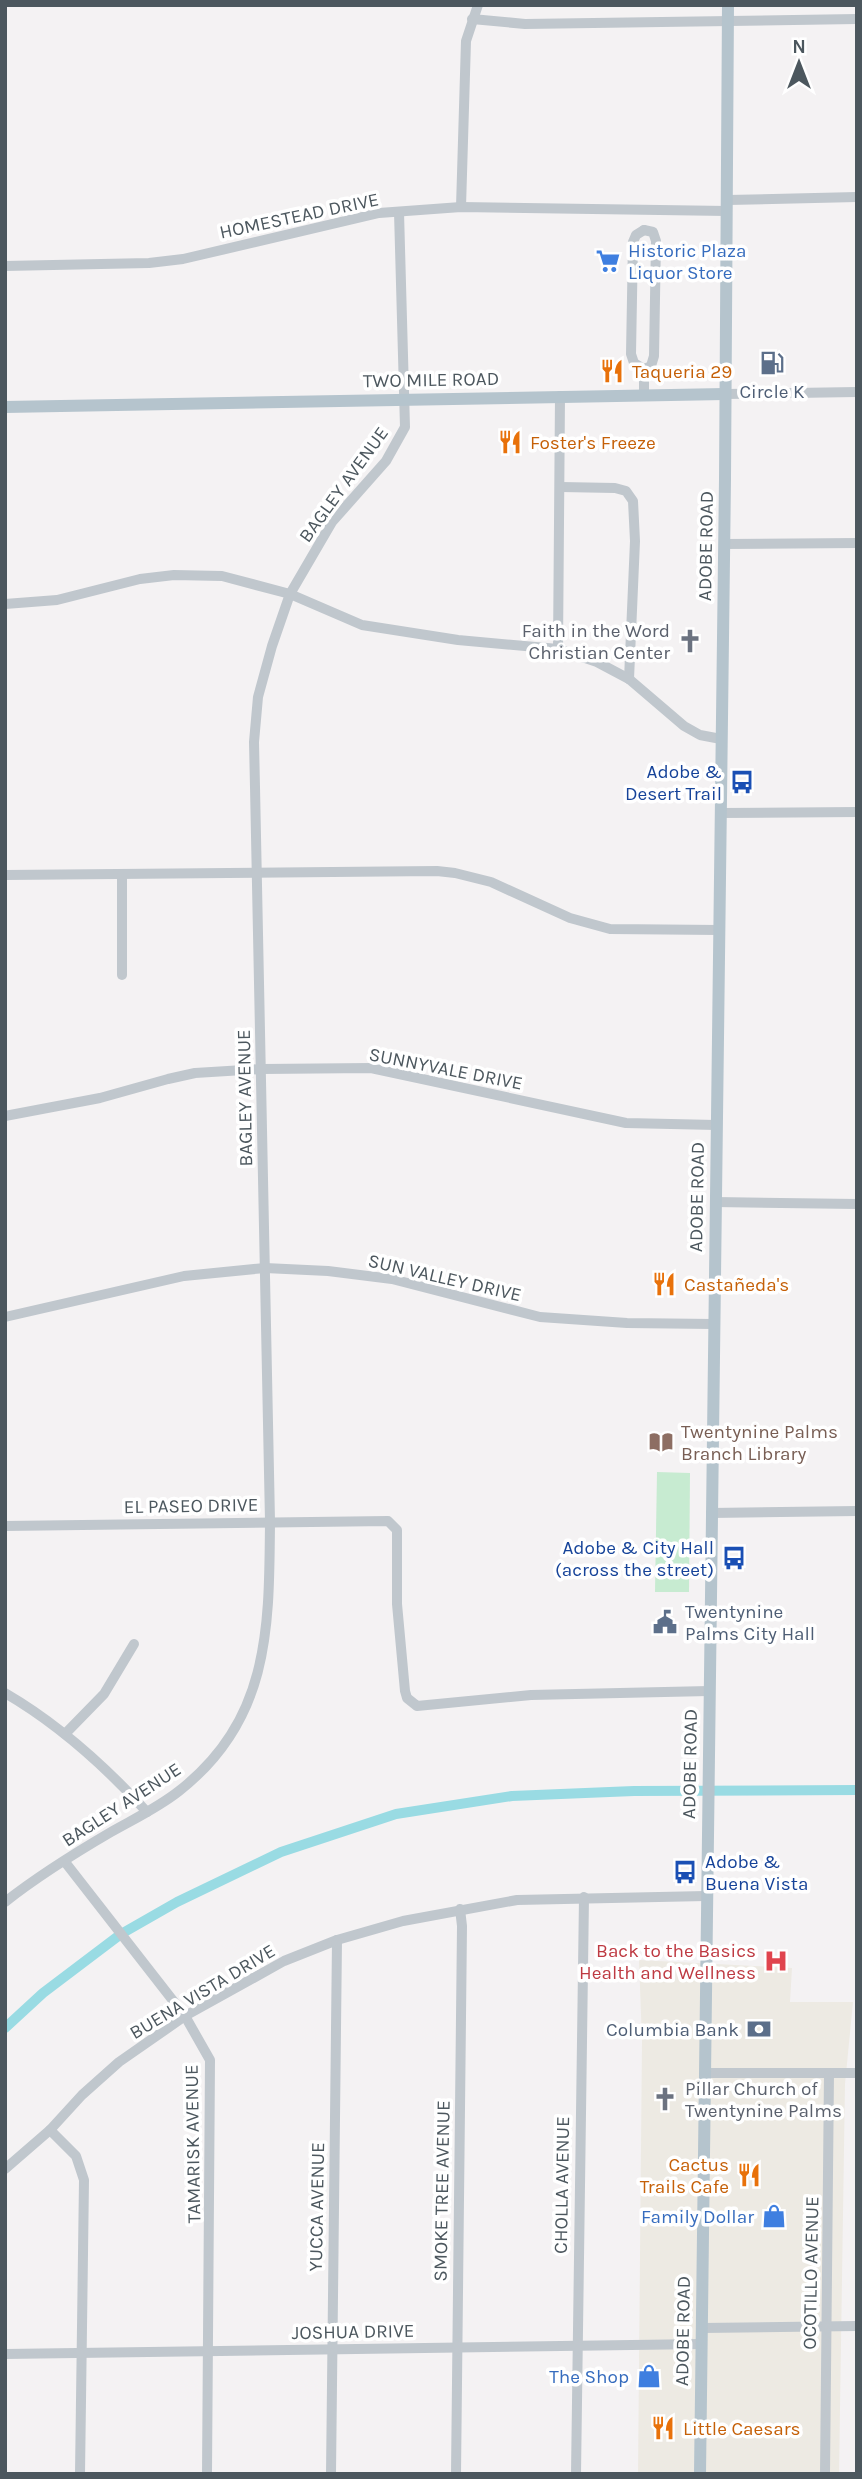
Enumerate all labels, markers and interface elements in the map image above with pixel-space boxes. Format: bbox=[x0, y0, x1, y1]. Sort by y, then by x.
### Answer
north arrow bbox=[764, 28, 834, 98]
text: N bbox=[792, 36, 806, 58]
street label: HOMESTEAD DRIVE bbox=[218, 188, 381, 244]
place label: Historic Plaza Liquor Store bbox=[628, 240, 747, 284]
supermarket icon: Historic Plaza Liquor Store bbox=[594, 247, 622, 275]
fuel station icon: Circle K bbox=[758, 349, 786, 377]
restaurant icon: Taqueria 29 bbox=[598, 357, 626, 385]
place label: Taqueria 29 bbox=[632, 361, 732, 383]
street label: TWO MILE ROAD bbox=[363, 368, 499, 392]
place label: Circle K bbox=[739, 381, 805, 403]
street label: BAGLEY AVENUE bbox=[295, 423, 393, 547]
restaurant icon: Foster's Freeze bbox=[496, 428, 524, 456]
place label: Foster's Freeze bbox=[530, 432, 656, 454]
street label: ADOBE ROAD bbox=[694, 491, 718, 601]
place label: Faith in the Word Christian Center bbox=[522, 620, 670, 664]
church icon: Faith in the Word Christian Center bbox=[676, 627, 704, 655]
place label: Adobe & Desert Trail bbox=[625, 761, 722, 805]
bus stop icon: Adobe & Desert Trail bbox=[728, 768, 756, 796]
street label: BAGLEY AVENUE bbox=[233, 1029, 257, 1167]
street label: SUNNYVALE DRIVE bbox=[367, 1043, 525, 1095]
street label: ADOBE ROAD bbox=[685, 1142, 709, 1252]
street label: SUN VALLEY DRIVE bbox=[366, 1250, 524, 1306]
restaurant icon: Castañeda's bbox=[650, 1270, 678, 1298]
place label: Castañeda's bbox=[684, 1274, 789, 1296]
place label: Twentynine Palms Branch Library bbox=[681, 1421, 838, 1465]
library icon: Twentynine Palms Branch Library bbox=[647, 1428, 675, 1456]
street label: EL PASEO DRIVE bbox=[124, 1494, 258, 1518]
place label: Adobe & City Hall (across the street) bbox=[555, 1537, 714, 1581]
bus stop icon: Adobe & City Hall (across the street) bbox=[720, 1544, 748, 1572]
place label: Twentynine Palms City Hall bbox=[685, 1601, 815, 1645]
public building icon: Twentynine Palms City Hall bbox=[651, 1608, 679, 1636]
street label: ADOBE ROAD bbox=[678, 1709, 702, 1819]
street label: BAGLEY AVENUE bbox=[58, 1758, 185, 1851]
place label: Adobe & Buena Vista bbox=[705, 1851, 808, 1895]
bus stop icon: Adobe & Buena Vista bbox=[671, 1858, 699, 1886]
street label: BUENA VISTA DRIVE bbox=[126, 1940, 279, 2044]
place label: Back to the Basics Health and Wellness bbox=[579, 1940, 756, 1984]
hospital icon: Back to the Basics Health and Wellness bbox=[762, 1947, 790, 1975]
bank icon: Columbia Bank bbox=[745, 2015, 773, 2043]
place label: Columbia Bank bbox=[606, 2019, 739, 2041]
street label: TAMARISK AVENUE bbox=[181, 2064, 205, 2224]
place label: Pillar Church of Twentynine Palms bbox=[685, 2078, 842, 2122]
church icon: Pillar Church of Twentynine Palms bbox=[651, 2085, 679, 2113]
street label: SMOKE TREE AVENUE bbox=[429, 2100, 455, 2282]
street label: CHOLLA AVENUE bbox=[550, 2116, 574, 2254]
street label: YUCCA AVENUE bbox=[305, 2142, 329, 2272]
place label: Cactus Trails Cafe bbox=[640, 2154, 729, 2198]
restaurant icon: Cactus Trails Cafe bbox=[735, 2161, 763, 2189]
street label: OCOTILLO AVENUE bbox=[799, 2196, 823, 2350]
shop icon: Family Dollar bbox=[760, 2202, 788, 2230]
place label: Family Dollar bbox=[641, 2206, 754, 2228]
street label: ADOBE ROAD bbox=[671, 2276, 695, 2386]
street label: JOSHUA DRIVE bbox=[291, 2320, 415, 2344]
shop icon: The Shop bbox=[635, 2362, 663, 2390]
place label: The Shop bbox=[549, 2366, 629, 2388]
restaurant icon: Little Caesars bbox=[649, 2414, 677, 2442]
place label: Little Caesars bbox=[683, 2418, 801, 2440]

